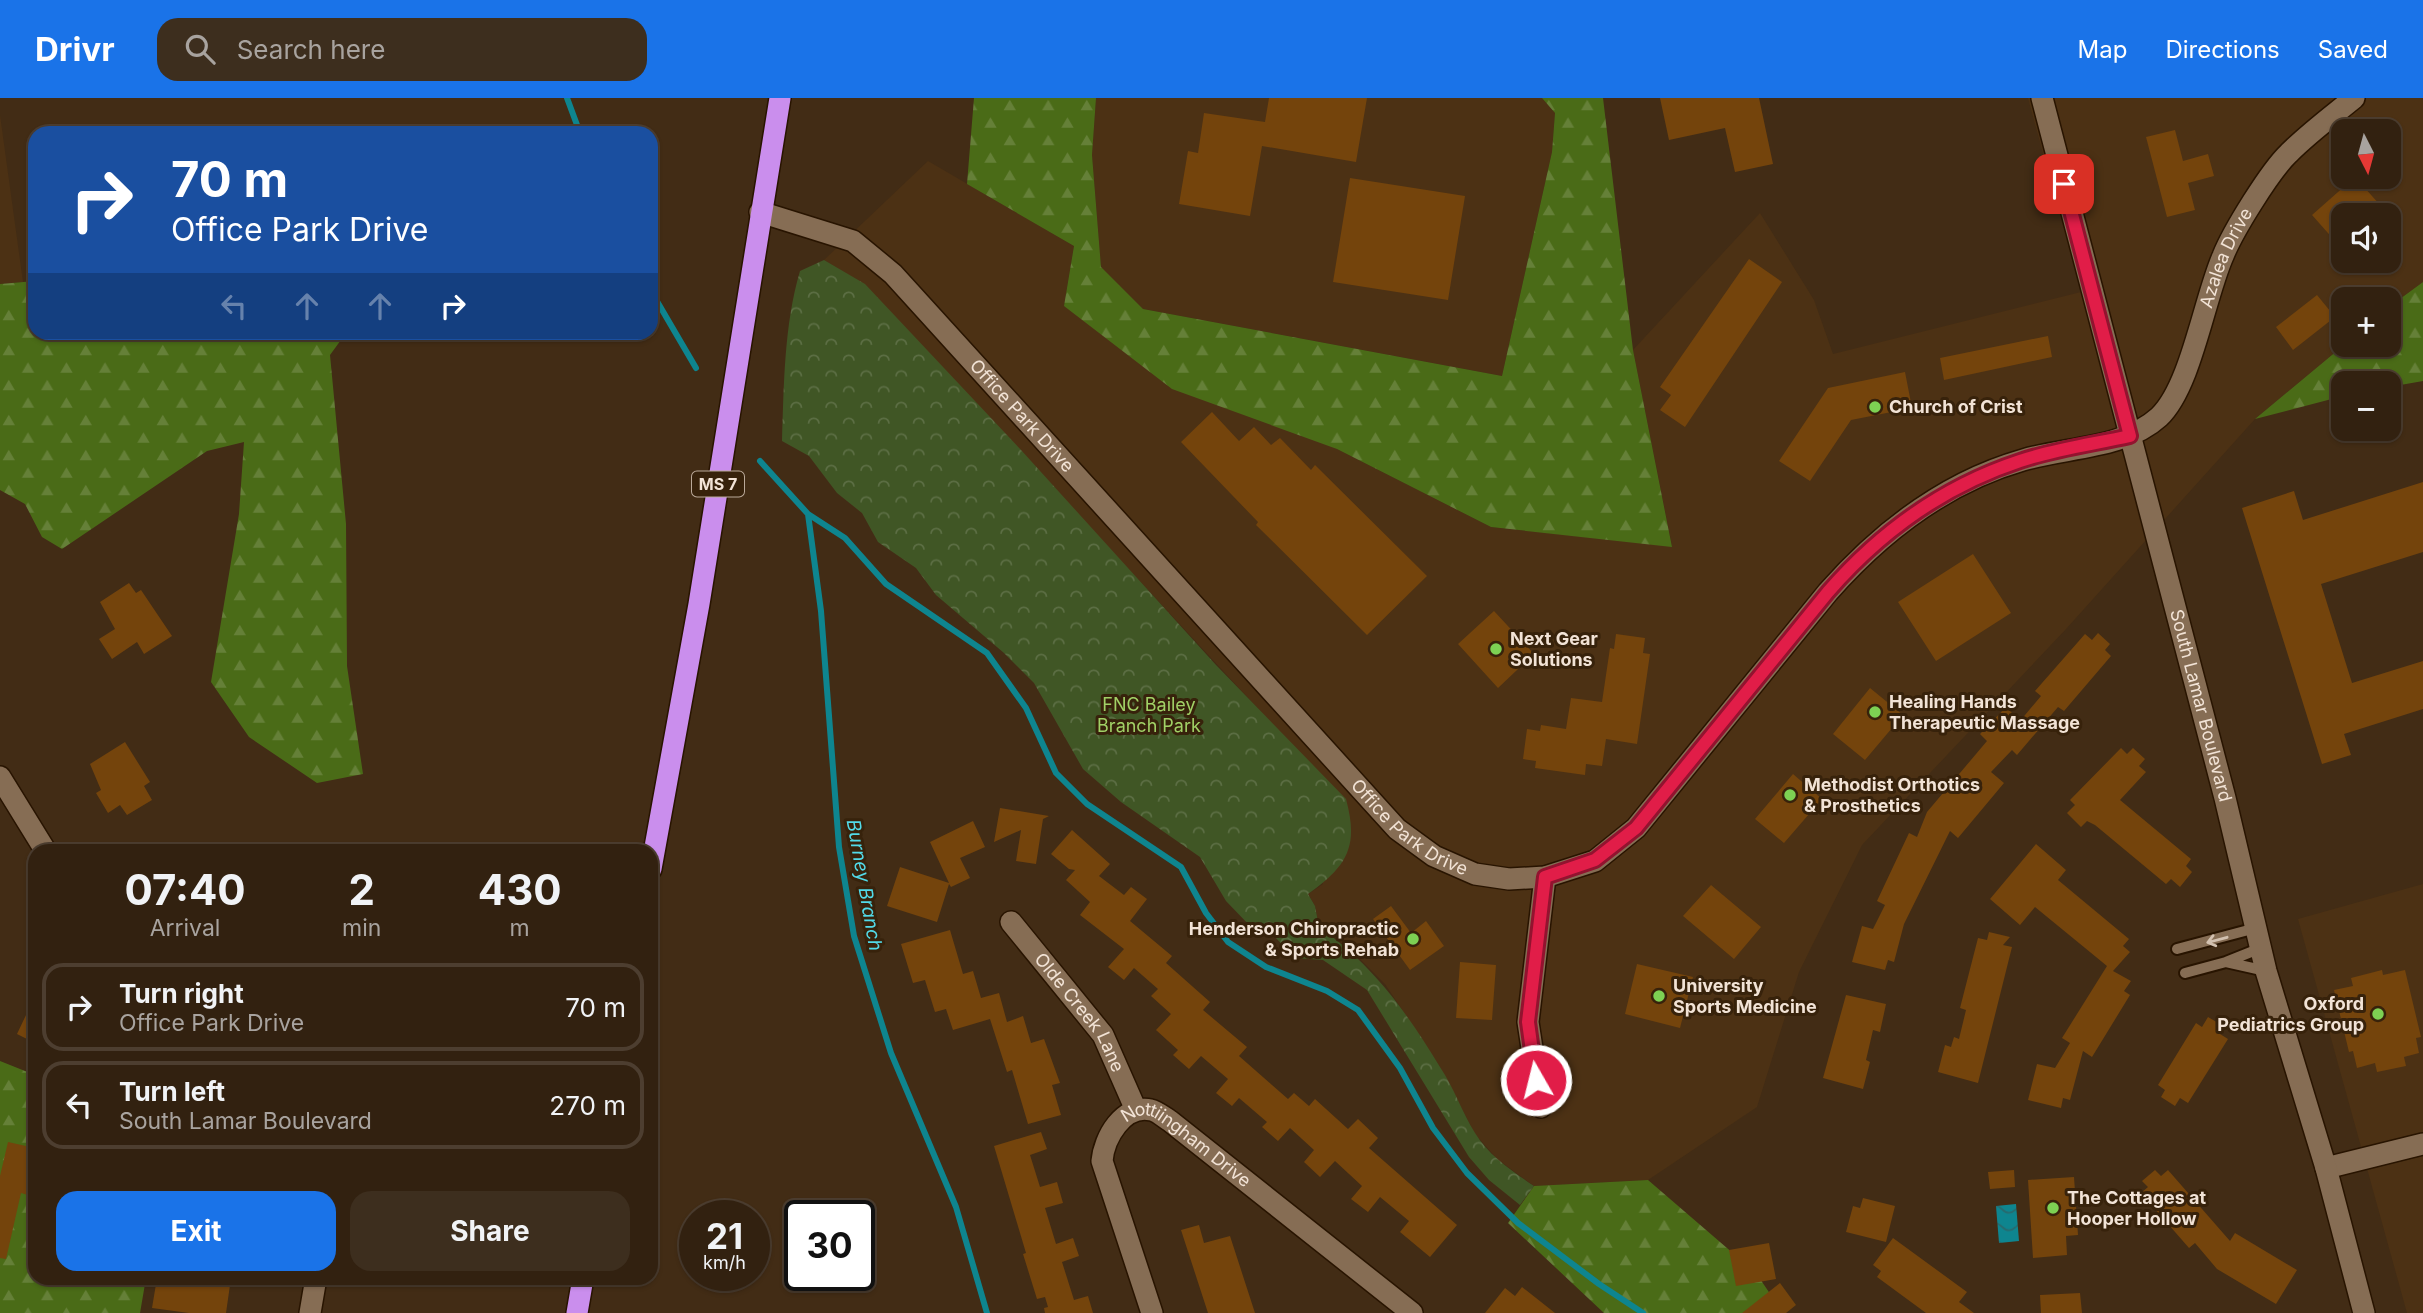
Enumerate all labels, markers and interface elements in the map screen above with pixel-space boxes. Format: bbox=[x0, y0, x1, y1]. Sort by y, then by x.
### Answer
search box bbox=[157, 18, 647, 81]
text: Drivr bbox=[35, 29, 115, 69]
icon: search bbox=[181, 30, 219, 68]
text: Search here bbox=[237, 34, 385, 65]
text: Map bbox=[2078, 35, 2127, 64]
text: Directions bbox=[2165, 35, 2280, 64]
text: Saved bbox=[2318, 35, 2388, 64]
north arrow bbox=[2331, 119, 2401, 189]
map controls bbox=[2331, 119, 2401, 441]
text: 70 m bbox=[171, 150, 288, 209]
icon: right bbox=[56, 154, 147, 245]
pin bbox=[2034, 154, 2094, 214]
icon: arrive bbox=[2045, 165, 2083, 203]
button: sound bbox=[2331, 203, 2401, 273]
street label: Azalea Drive bbox=[2195, 204, 2256, 310]
text: Office Park Drive bbox=[171, 210, 429, 249]
icon: left bbox=[215, 287, 253, 325]
icon: ahead bbox=[288, 287, 326, 325]
icon: ahead bbox=[361, 287, 399, 325]
icon: right bbox=[434, 287, 472, 325]
button: + bbox=[2331, 287, 2401, 357]
street label: Office Park Drive bbox=[966, 355, 1079, 476]
button: − bbox=[2331, 371, 2401, 441]
place label: Church of Crist bbox=[1889, 396, 2023, 417]
marker: Church of Crist bbox=[1867, 399, 1883, 415]
road number: MS 7 bbox=[692, 472, 744, 496]
street label: South Lamar Boulevard bbox=[2166, 607, 2237, 804]
place label: Next Gear Solutions bbox=[1510, 628, 1598, 670]
marker: Next Gear Solutions bbox=[1488, 641, 1504, 657]
place label: Healing Hands Therapeutic Massage bbox=[1889, 691, 2080, 733]
park label: FNC Bailey Branch Park bbox=[1097, 694, 1201, 736]
marker: Healing Hands Therapeutic Massage bbox=[1867, 704, 1883, 720]
place label: Methodist Orthotics & Prosthetics bbox=[1804, 774, 1980, 816]
street label: Office Park Drive bbox=[1347, 775, 1471, 880]
marker: Methodist Orthotics & Prosthetics bbox=[1782, 787, 1798, 803]
water label: Burney Branch bbox=[842, 817, 887, 953]
text: 07:40 bbox=[124, 864, 246, 915]
text: 2 bbox=[348, 864, 375, 915]
text: 430 bbox=[478, 864, 562, 915]
text: Arrival bbox=[150, 914, 220, 942]
text: min bbox=[342, 914, 381, 942]
text: m bbox=[510, 914, 530, 942]
place label: Henderson Chiropractic & Sports Rehab bbox=[1189, 918, 1399, 960]
marker: Henderson Chiropractic & Sports Rehab bbox=[1405, 931, 1421, 947]
one-way arrow bbox=[2206, 935, 2228, 948]
street label: Olde Creek Lane bbox=[1030, 948, 1129, 1075]
place label: University Sports Medicine bbox=[1673, 975, 1817, 1017]
text: Turn right bbox=[119, 978, 244, 1009]
icon: right bbox=[60, 988, 98, 1026]
marker: University Sports Medicine bbox=[1651, 988, 1667, 1004]
text: 70 m bbox=[565, 992, 626, 1023]
place label: Oxford Pediatrics Group bbox=[2217, 993, 2364, 1035]
marker: Oxford Pediatrics Group bbox=[2370, 1006, 2386, 1022]
text: Office Park Drive bbox=[119, 1009, 304, 1037]
position arrow bbox=[1499, 1043, 1573, 1117]
text: Turn left bbox=[119, 1076, 225, 1107]
icon: left bbox=[60, 1086, 98, 1124]
text: 270 m bbox=[549, 1090, 626, 1121]
street label: Nottiingham Drive bbox=[1117, 1098, 1255, 1191]
text: South Lamar Boulevard bbox=[119, 1107, 372, 1135]
place label: The Cottages at Hooper Hollow bbox=[2067, 1187, 2207, 1229]
button: Exit bbox=[56, 1191, 336, 1271]
button: Share bbox=[350, 1191, 630, 1271]
speed limit sign: 30 bbox=[784, 1200, 875, 1291]
marker: The Cottages at Hooper Hollow bbox=[2045, 1200, 2061, 1216]
text: 21 bbox=[706, 1215, 743, 1257]
text: km/h bbox=[703, 1252, 746, 1273]

